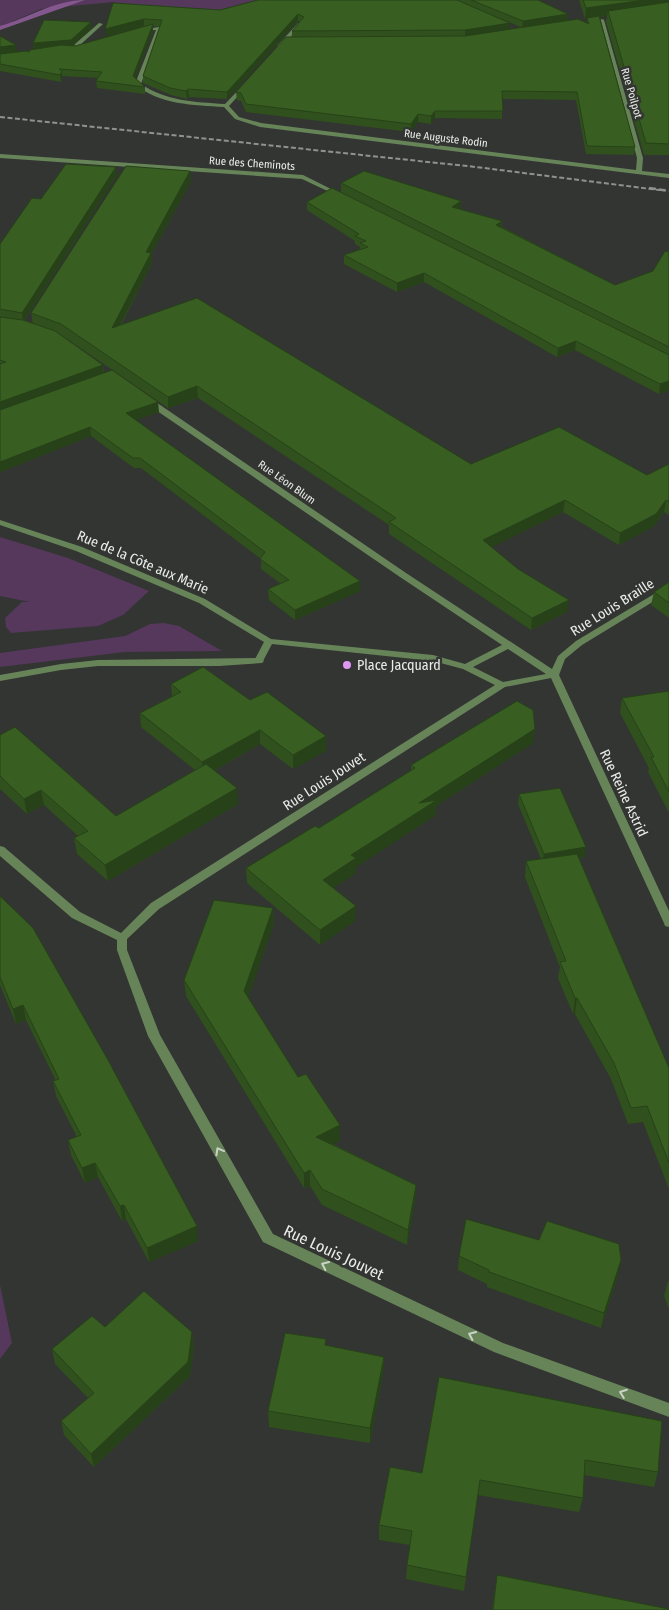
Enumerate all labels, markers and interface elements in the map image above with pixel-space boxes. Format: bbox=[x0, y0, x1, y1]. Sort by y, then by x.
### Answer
street label: Rue Poilpot bbox=[618, 66, 645, 120]
street label: Rue Auguste Rodin bbox=[403, 127, 489, 150]
street label: Rue des Cheminots bbox=[209, 154, 296, 173]
street label: Rue Léon Blum bbox=[255, 458, 318, 507]
street label: Rue de la Côte aux Marie bbox=[75, 527, 211, 598]
street label: Rue Louis Braille bbox=[567, 575, 657, 640]
place label: Place Jacquard bbox=[357, 657, 441, 674]
marker: Place Jacquard bbox=[341, 659, 353, 671]
street label: Rue Reine Astrid bbox=[596, 747, 651, 840]
street label: Rue Louis Jouvet bbox=[280, 748, 369, 814]
one-way arrow bbox=[215, 1148, 225, 1157]
street label: Rue Louis Jouvet bbox=[281, 1221, 388, 1284]
one-way arrow bbox=[321, 1261, 330, 1271]
one-way arrow bbox=[468, 1331, 477, 1341]
one-way arrow bbox=[619, 1389, 628, 1399]

